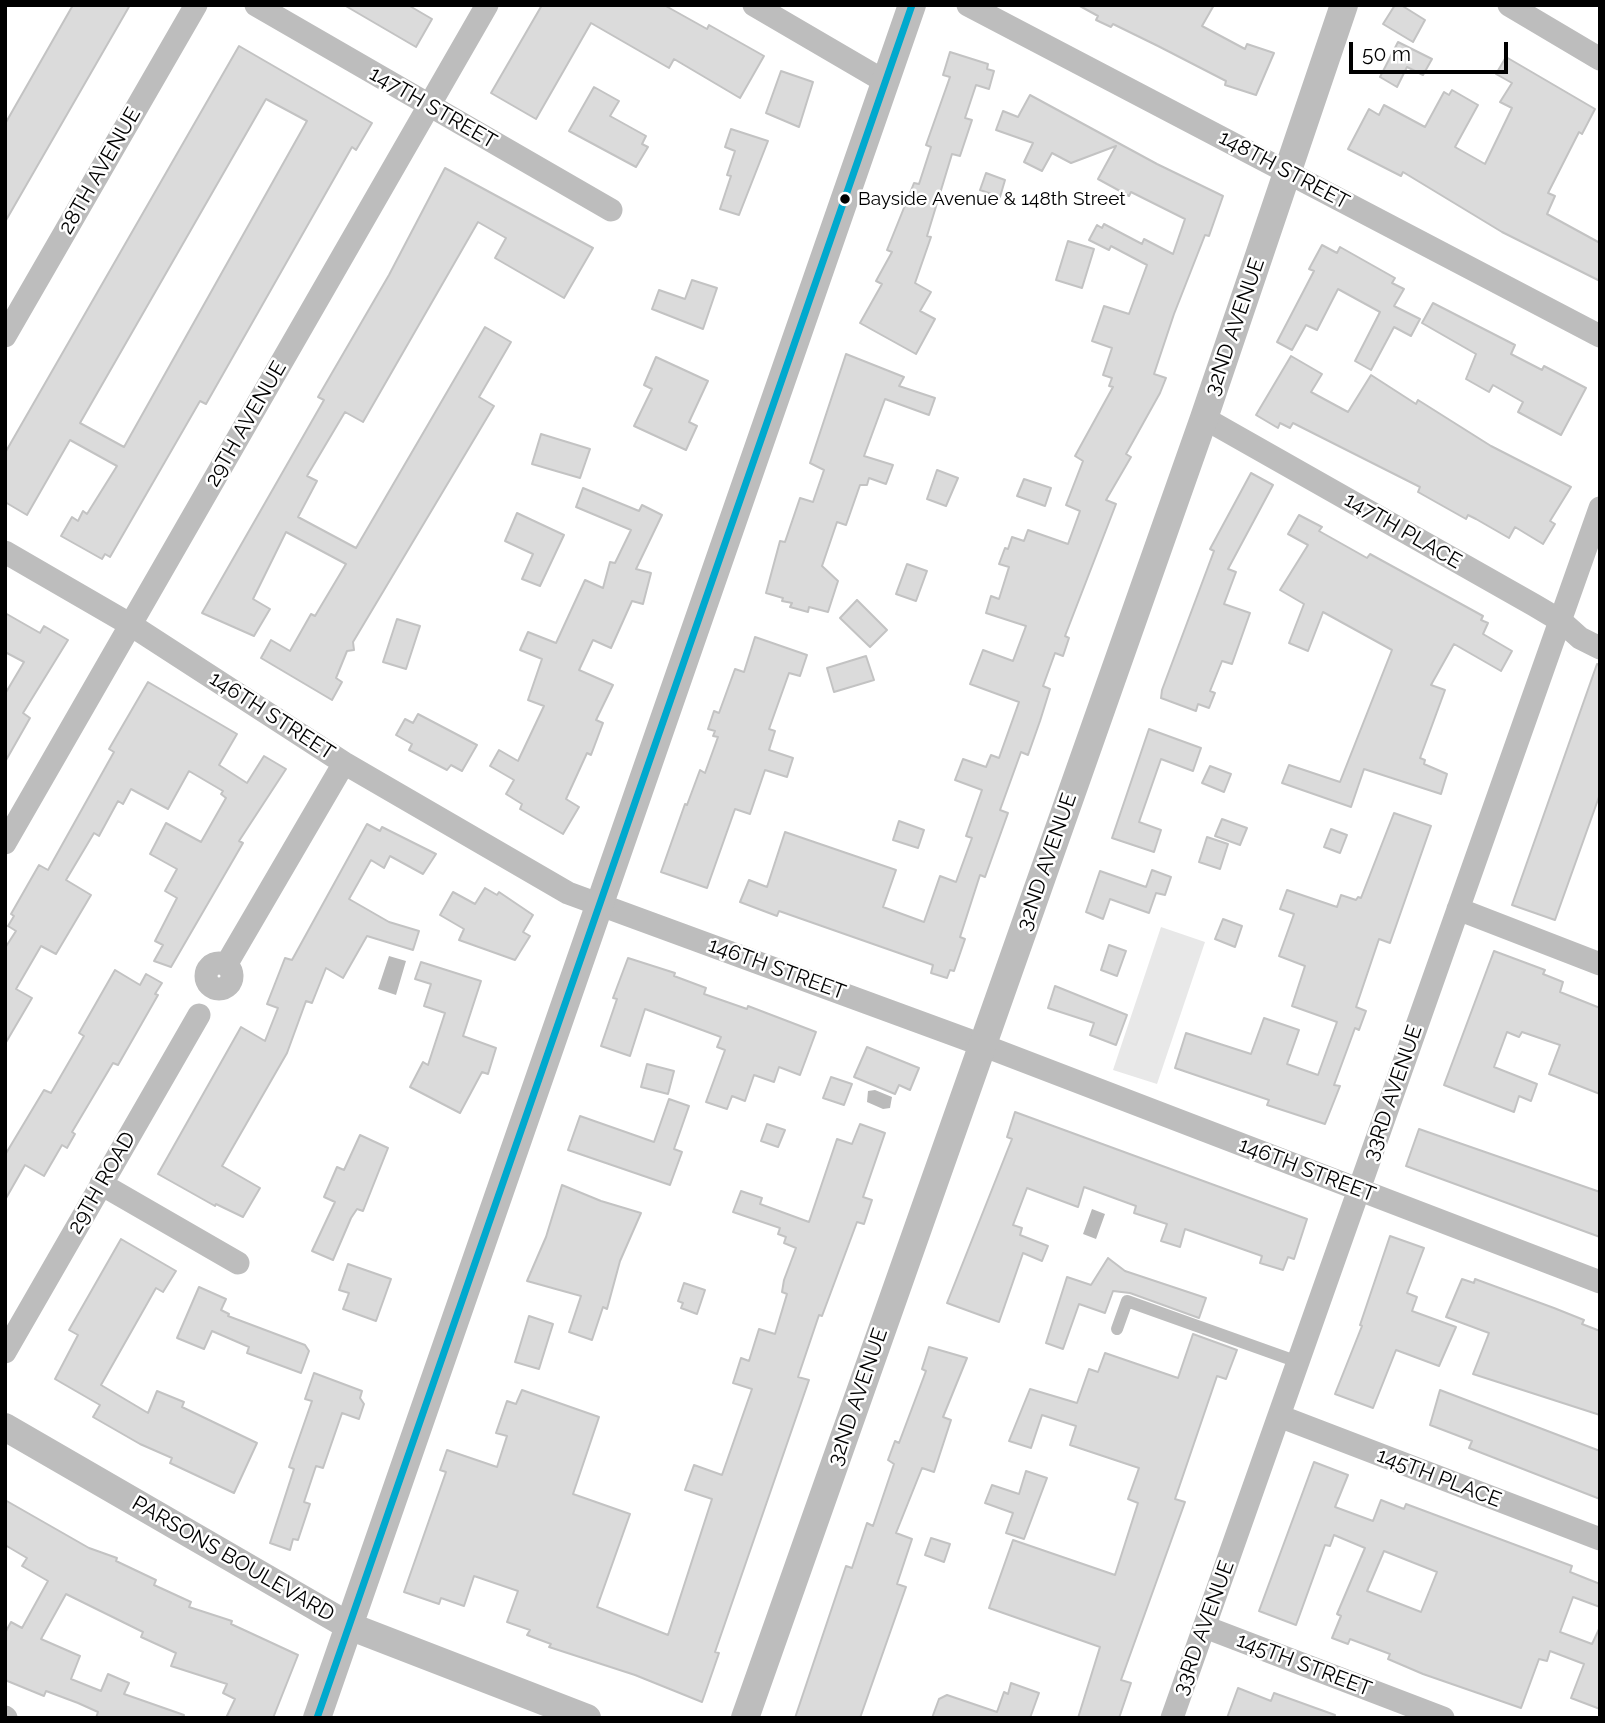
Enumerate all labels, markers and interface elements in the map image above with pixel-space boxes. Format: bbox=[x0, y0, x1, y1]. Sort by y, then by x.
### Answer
scale bar bbox=[1353, 28, 1512, 72]
text: 50 m bbox=[1362, 41, 1411, 66]
street label: 147TH STREET bbox=[365, 61, 501, 155]
street label: 28TH AVENUE bbox=[54, 103, 146, 239]
street label: 148TH STREET bbox=[1214, 125, 1354, 215]
place label: Bayside Avenue & 148th Street bbox=[858, 188, 1126, 210]
marker: Bayside Avenue & 148th Street bbox=[838, 192, 852, 206]
street label: 32ND AVENUE bbox=[1200, 255, 1270, 399]
street label: 29TH AVENUE bbox=[200, 357, 292, 491]
street label: 147TH PLACE bbox=[1340, 487, 1466, 575]
street label: 146TH STREET bbox=[205, 666, 339, 766]
street label: 32ND AVENUE bbox=[1012, 790, 1082, 934]
street label: 146TH STREET bbox=[705, 932, 849, 1006]
street label: 33RD AVENUE bbox=[1358, 1022, 1428, 1164]
street label: 29TH ROAD bbox=[63, 1128, 141, 1238]
street label: 146TH STREET bbox=[1235, 1132, 1379, 1208]
street label: 32ND AVENUE bbox=[823, 1325, 893, 1469]
street label: 145TH PLACE bbox=[1373, 1443, 1505, 1513]
street label: PARSONS BOULEVARD bbox=[127, 1491, 339, 1627]
street label: 33RD AVENUE bbox=[1168, 1557, 1240, 1699]
street label: 145TH STREET bbox=[1233, 1628, 1375, 1702]

